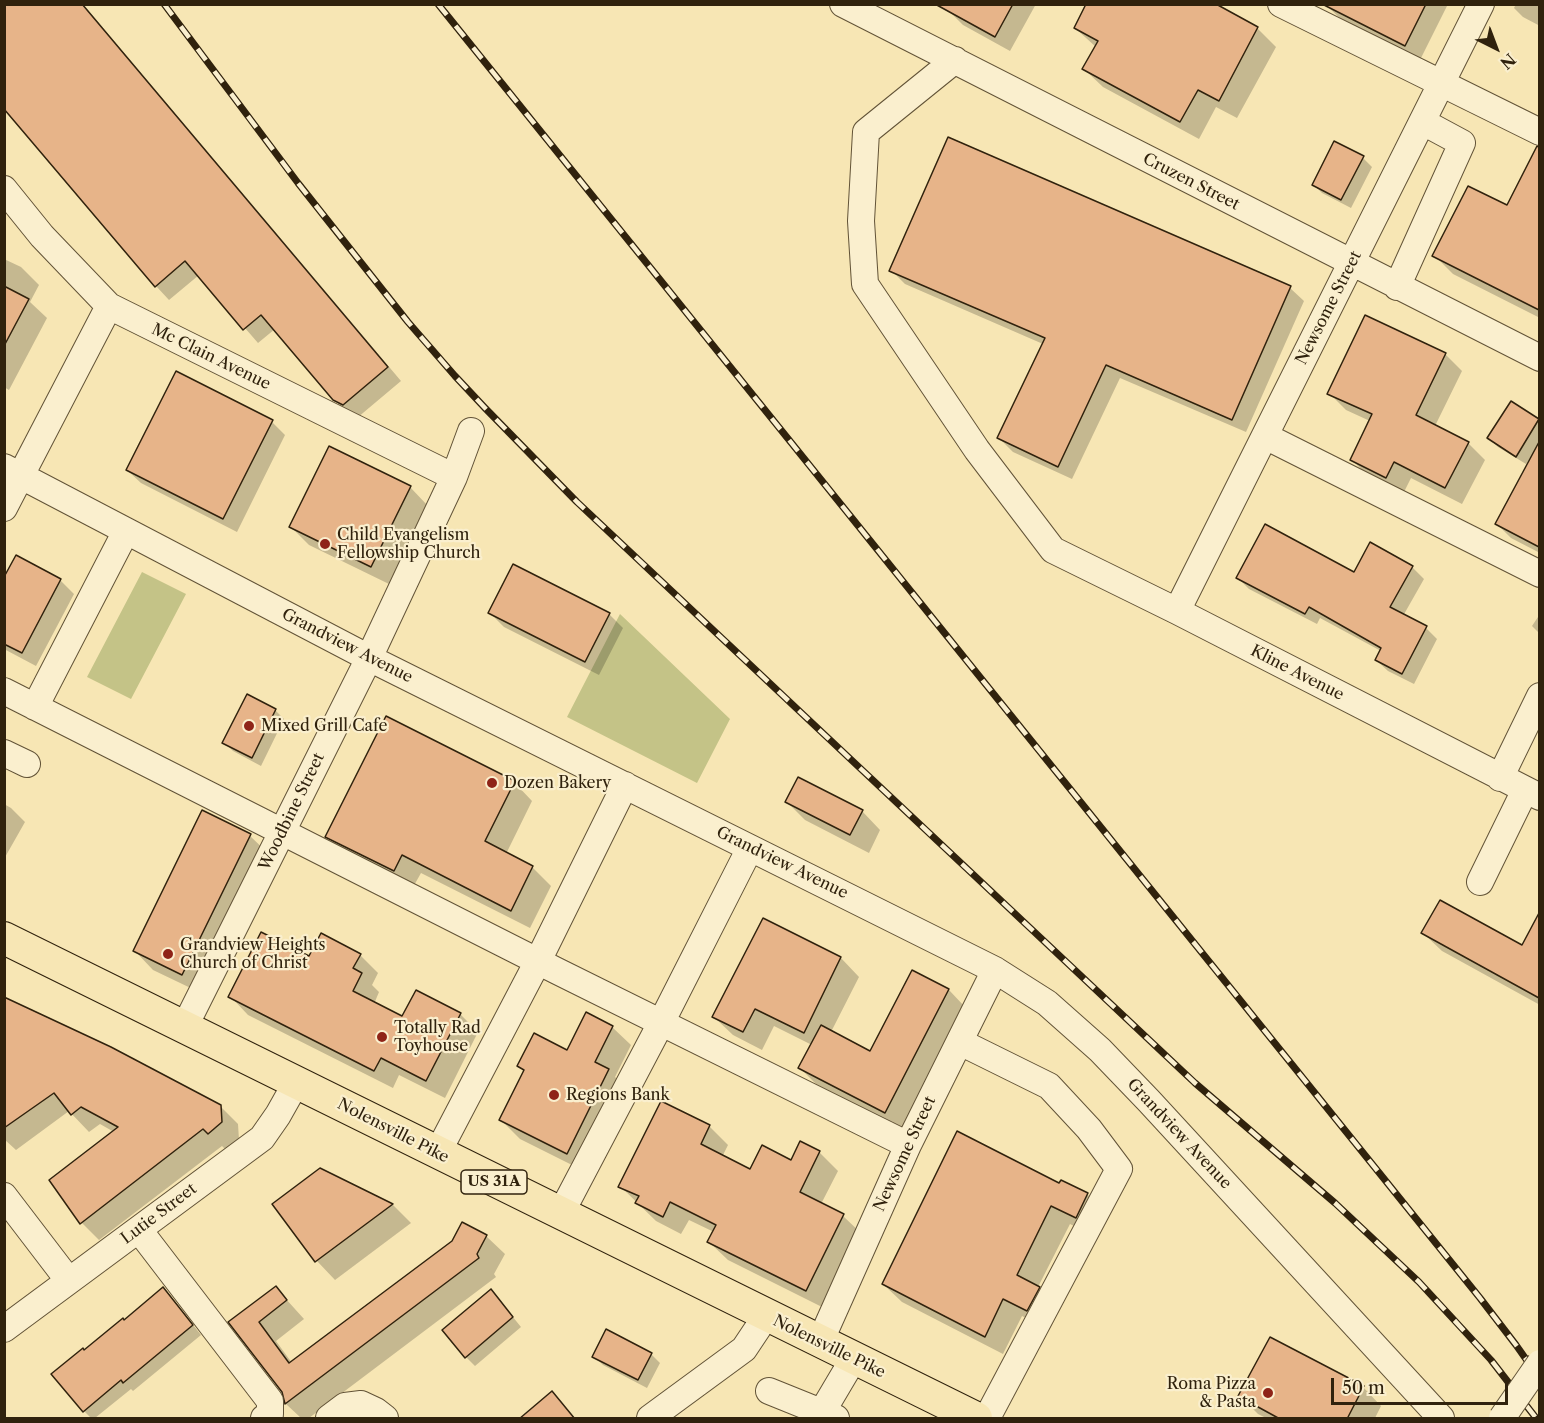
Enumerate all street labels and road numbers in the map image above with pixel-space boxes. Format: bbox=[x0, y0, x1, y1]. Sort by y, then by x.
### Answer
street label: Cruzen Street bbox=[1140, 149, 1242, 215]
street label: Newsome Street bbox=[1292, 248, 1366, 368]
street label: Mc Clain Avenue bbox=[148, 320, 274, 394]
street label: Grandview Avenue bbox=[278, 605, 416, 687]
street label: Kline Avenue bbox=[1247, 641, 1347, 705]
street label: Woodbine Street bbox=[255, 750, 329, 874]
street label: Grandview Avenue bbox=[713, 823, 851, 903]
street label: Grandview Avenue bbox=[1123, 1075, 1235, 1193]
street label: Newsome Street bbox=[870, 1093, 940, 1215]
street label: Nolensville Pike bbox=[334, 1095, 452, 1167]
road number: US 31A bbox=[461, 1170, 527, 1194]
street label: Lutie Street bbox=[118, 1179, 200, 1249]
street label: Nolensville Pike bbox=[770, 1312, 888, 1382]

